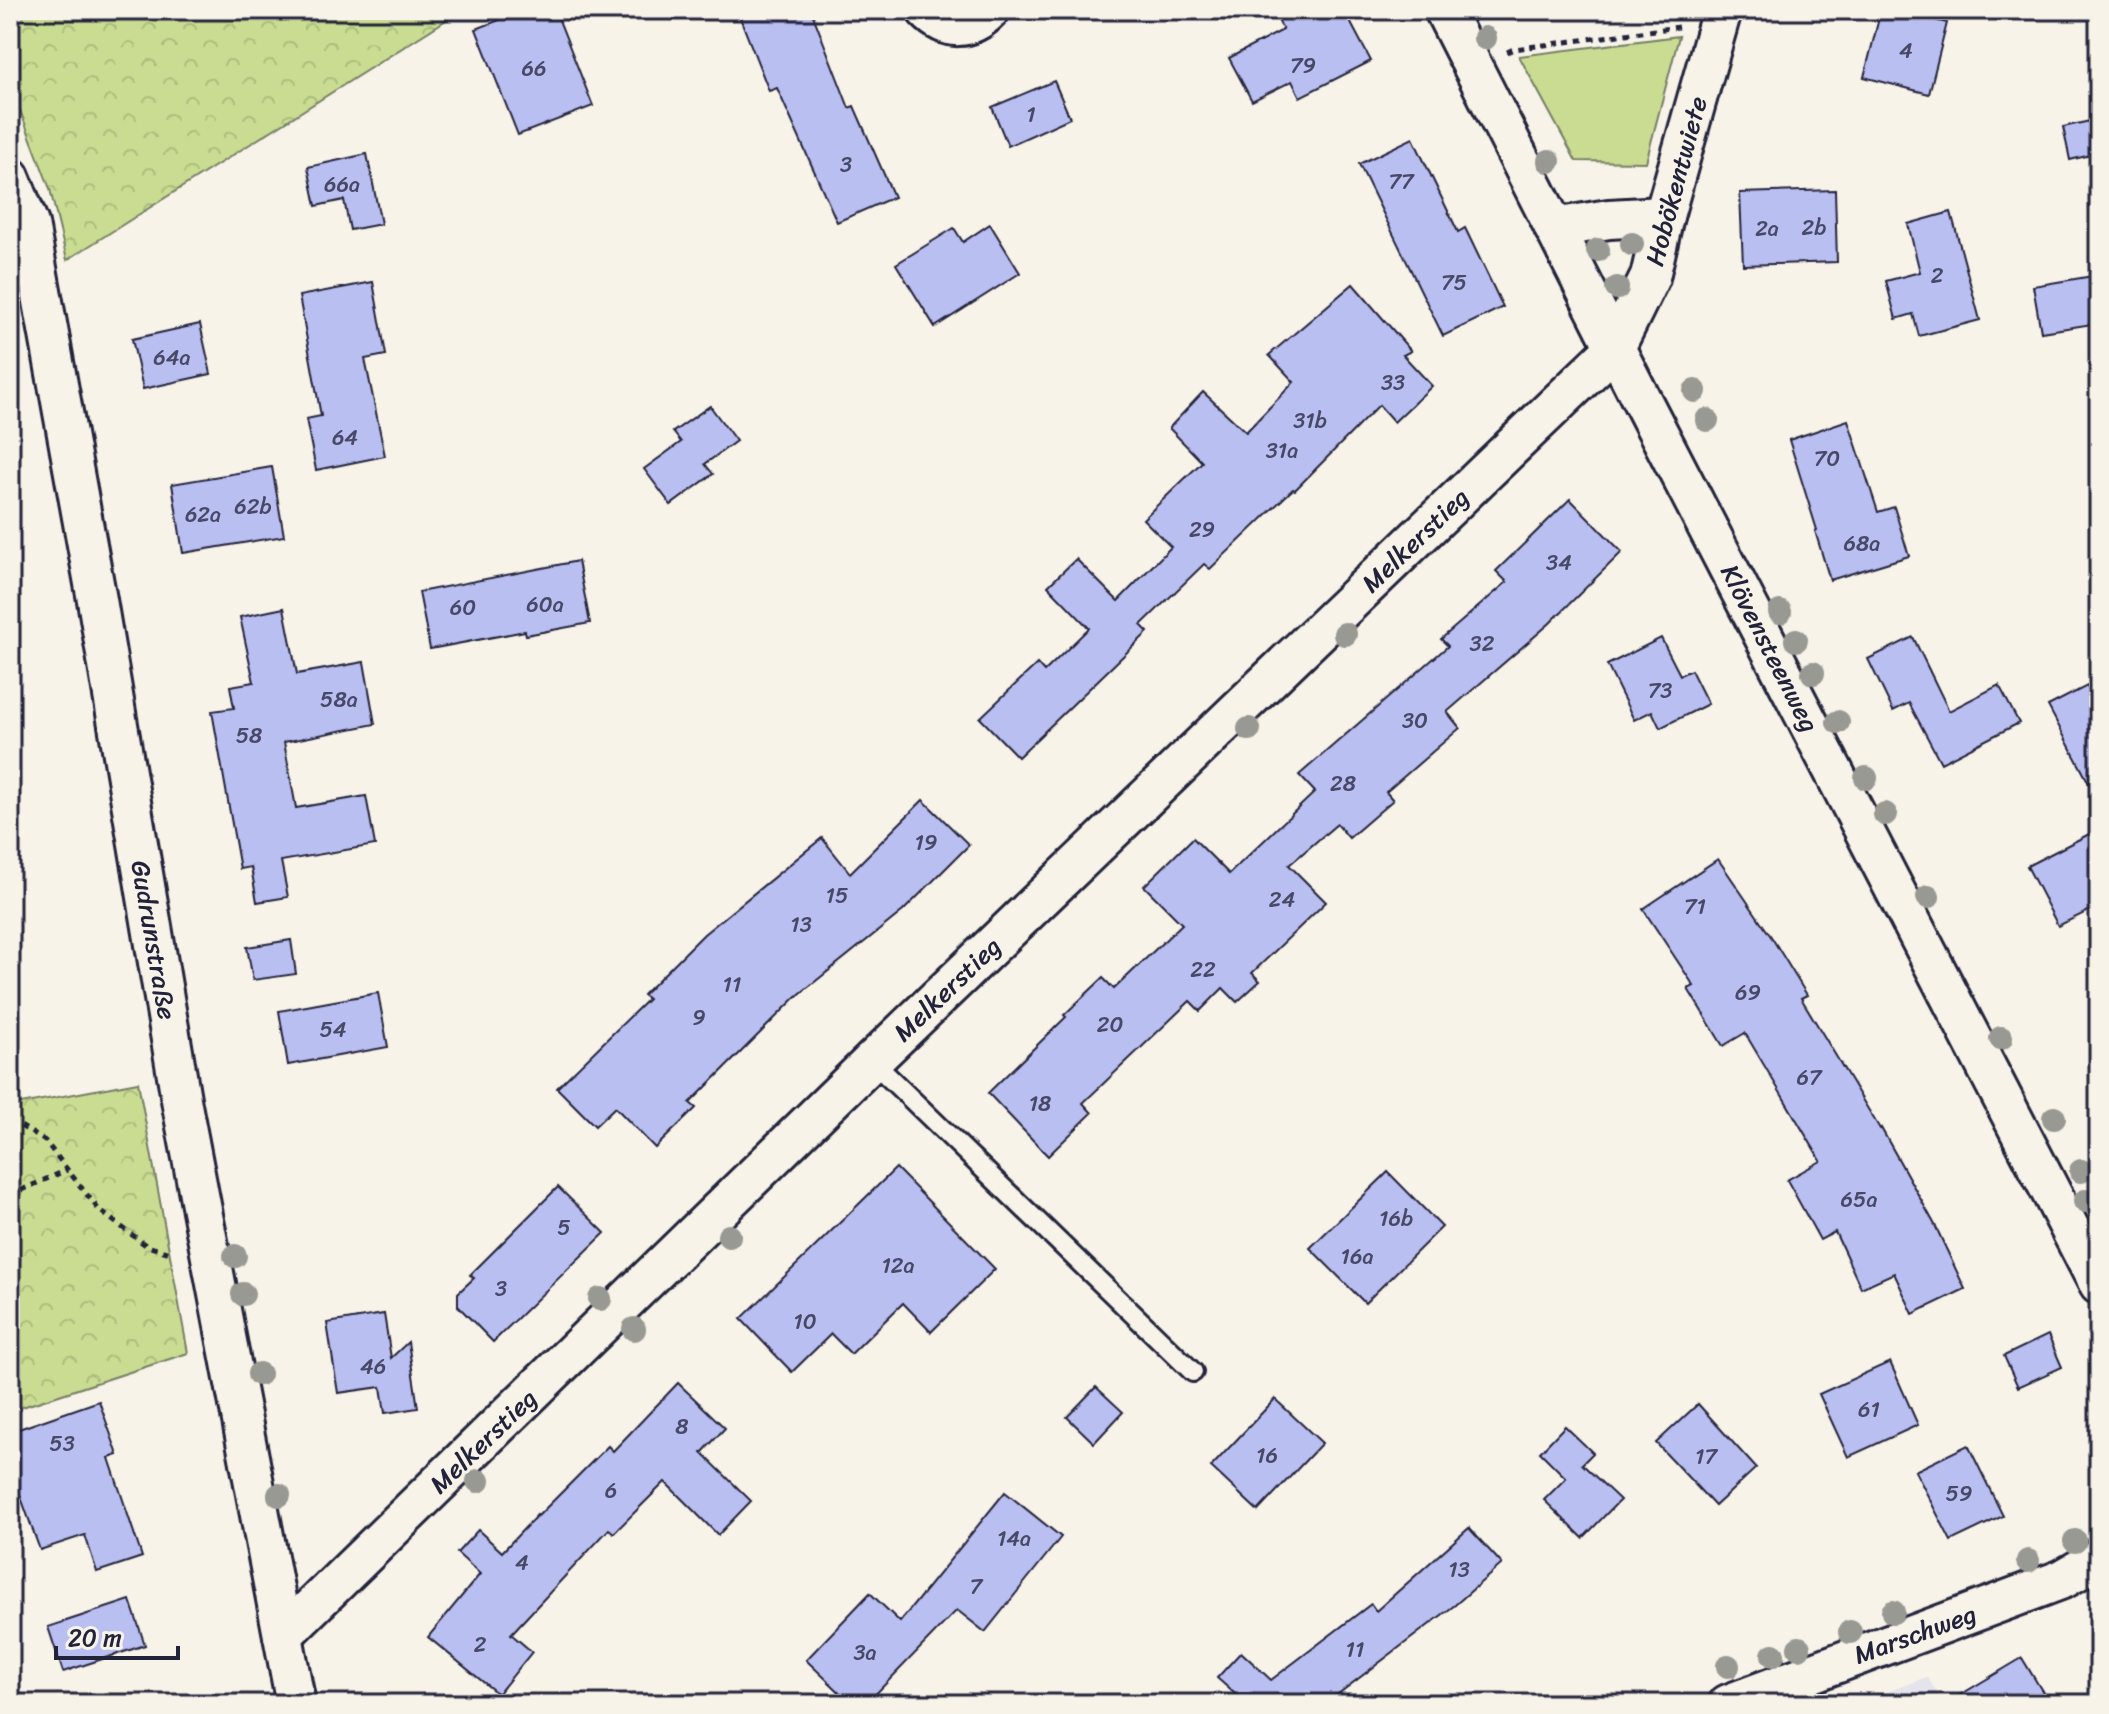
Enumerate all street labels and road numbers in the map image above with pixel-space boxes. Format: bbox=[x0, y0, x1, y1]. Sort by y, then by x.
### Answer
street label: Hobökentwiete bbox=[1631, 91, 1721, 271]
street label: Melkerstieg bbox=[1350, 476, 1480, 604]
street label: Klövensteenweg bbox=[1708, 556, 1832, 740]
street label: Gudrunstraße bbox=[117, 857, 191, 1023]
street label: Melkerstieg bbox=[882, 925, 1012, 1053]
street label: Melkerstieg bbox=[418, 1377, 548, 1505]
street label: Marschweg bbox=[1847, 1591, 1983, 1677]

